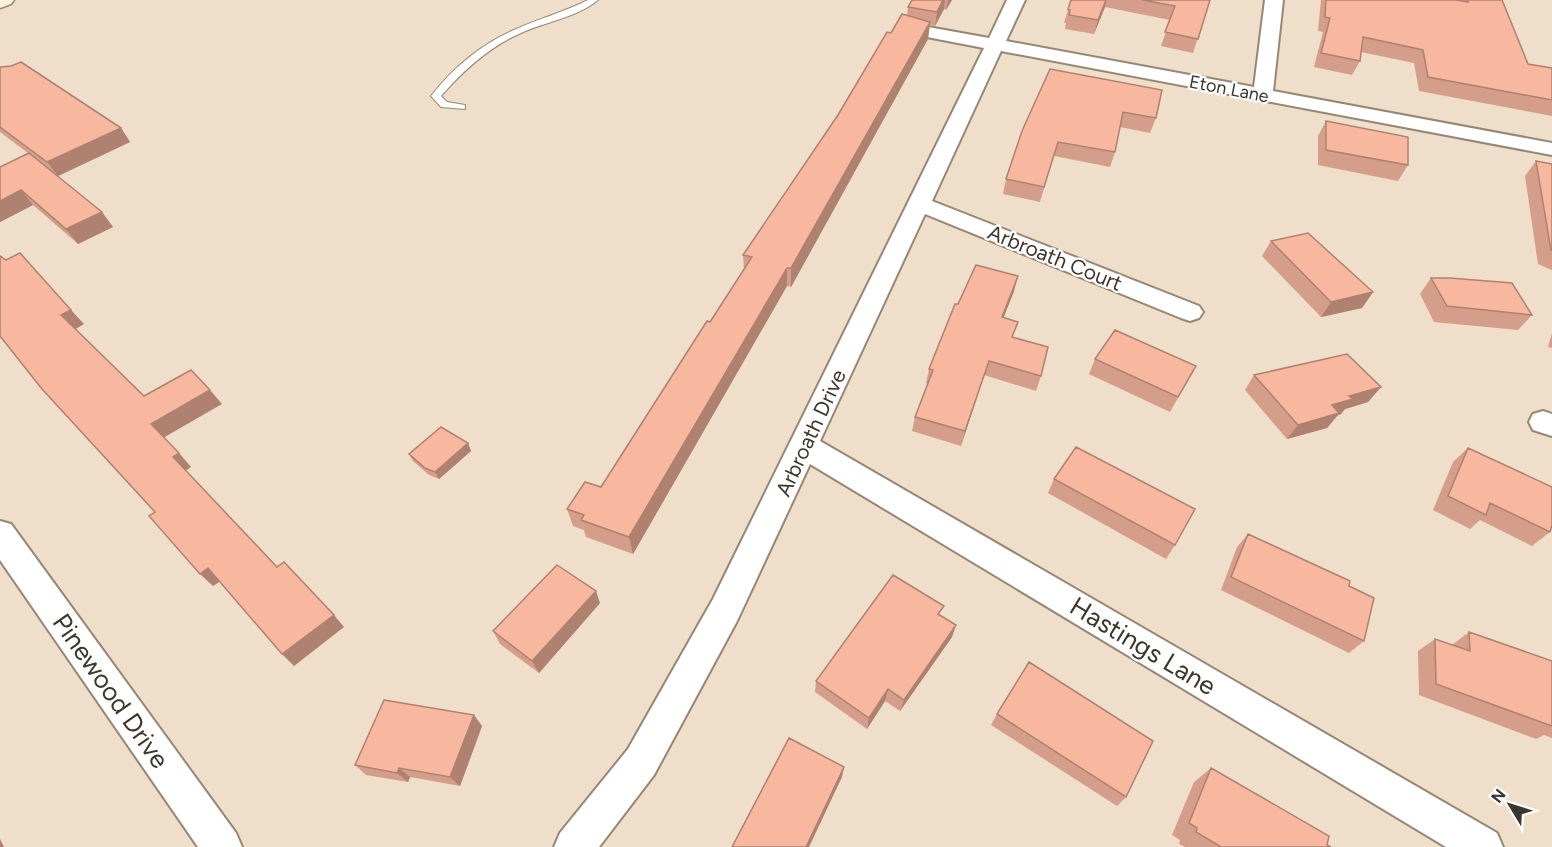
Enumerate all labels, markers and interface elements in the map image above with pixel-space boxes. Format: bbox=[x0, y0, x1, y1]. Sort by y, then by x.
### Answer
street label: Eton Lane bbox=[1187, 70, 1271, 108]
street label: Arbroath Court bbox=[984, 219, 1126, 296]
street label: Arbroath Drive bbox=[770, 365, 851, 500]
street label: Hastings Lane bbox=[1064, 590, 1222, 702]
street label: Pinewood Drive bbox=[46, 607, 176, 775]
north arrow bbox=[1480, 775, 1540, 835]
text: N bbox=[1487, 785, 1510, 807]

